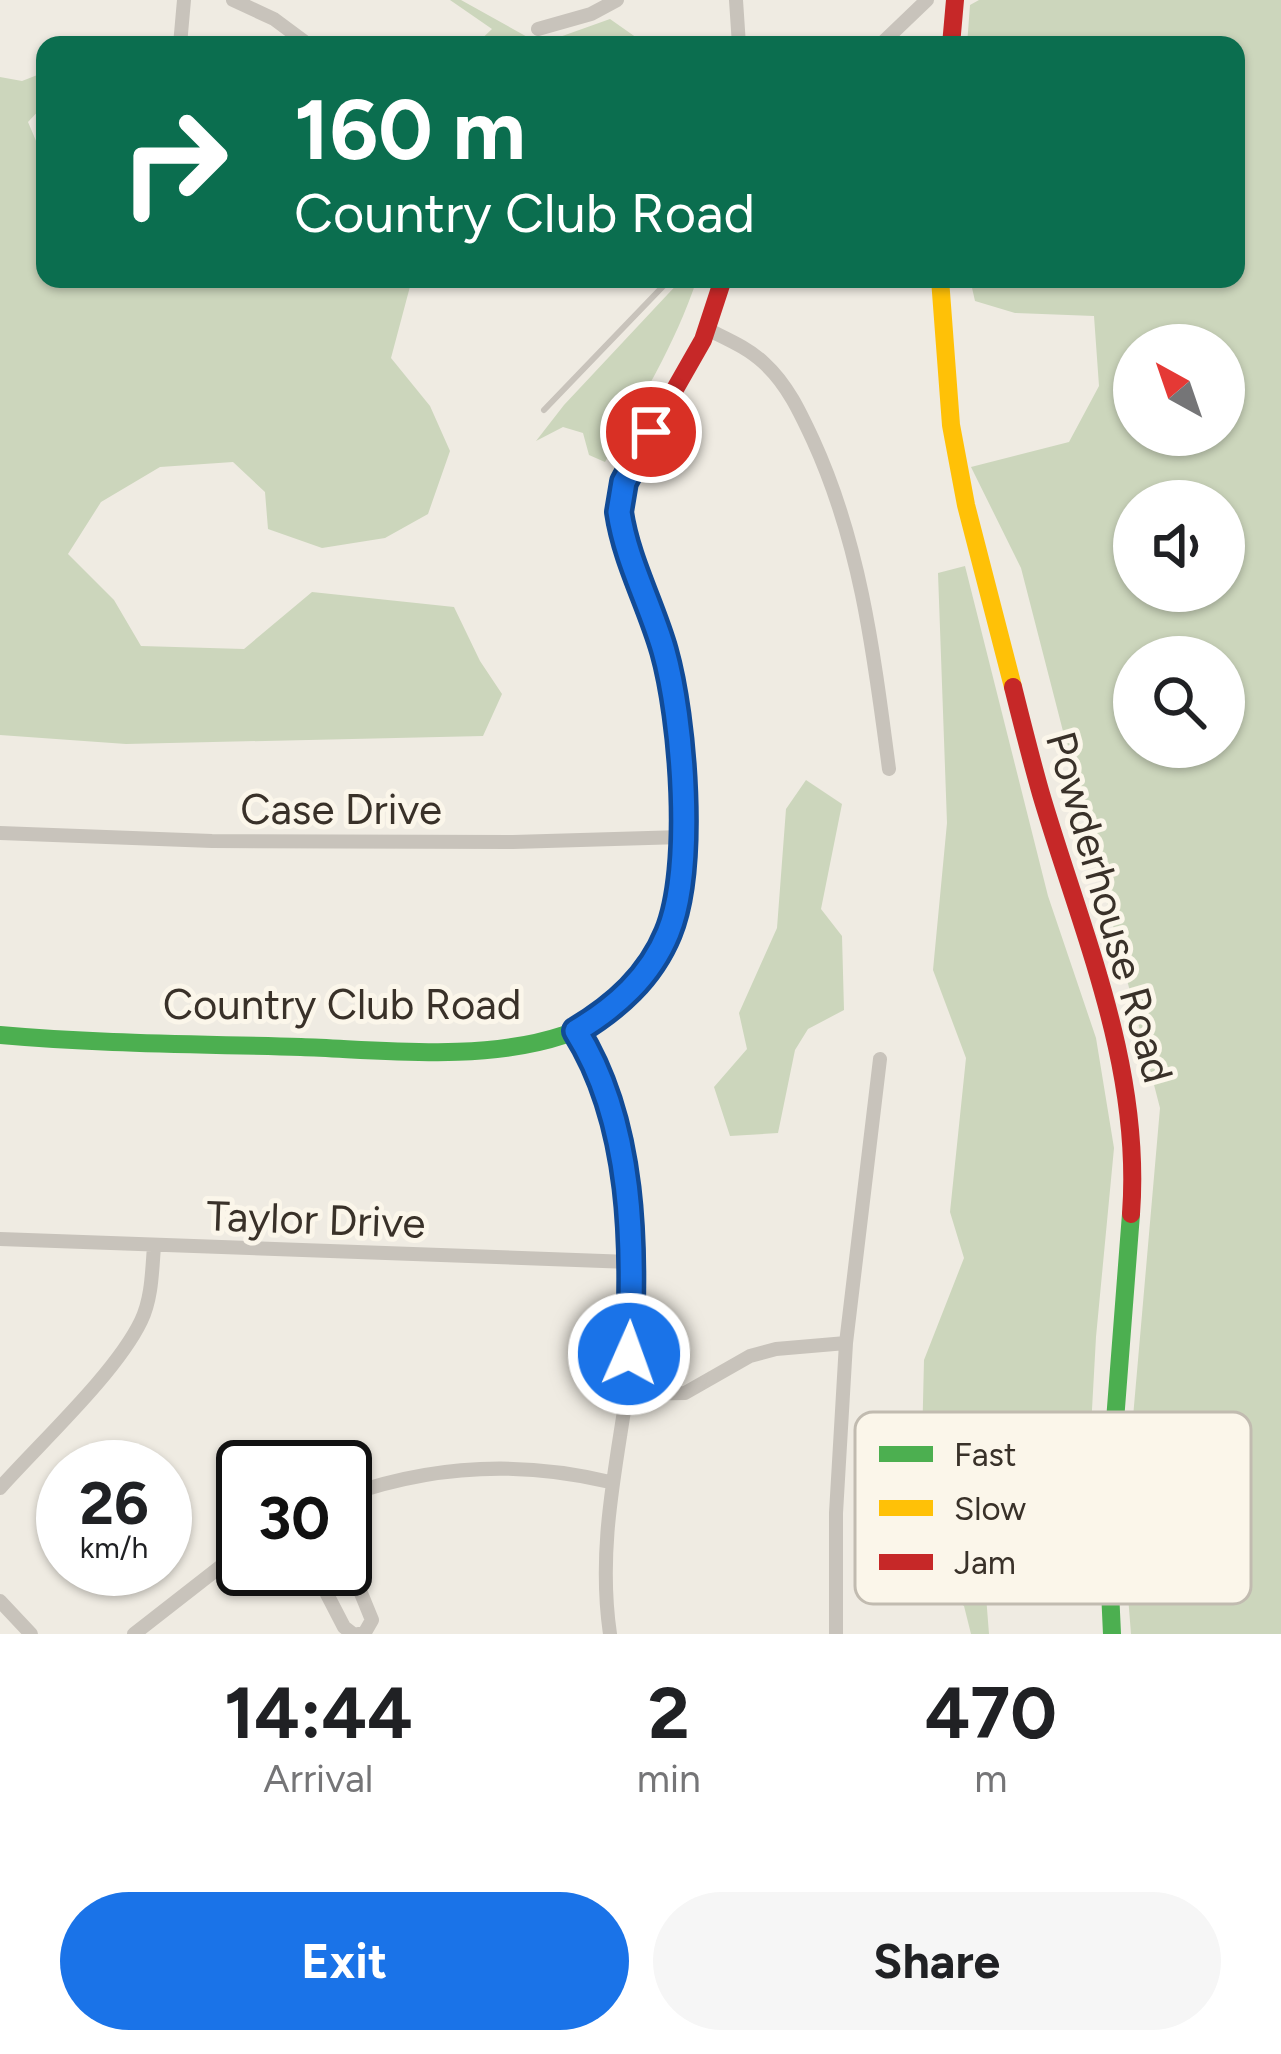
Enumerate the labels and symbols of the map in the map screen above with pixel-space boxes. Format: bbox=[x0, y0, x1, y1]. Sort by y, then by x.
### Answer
north arrow bbox=[1113, 324, 1245, 456]
pin bbox=[600, 381, 702, 483]
street label: Powderhouse Road bbox=[1035, 726, 1184, 1088]
street label: Case Drive bbox=[240, 784, 442, 835]
street label: Country Club Road bbox=[163, 979, 521, 1030]
street label: Taylor Drive bbox=[206, 1190, 426, 1249]
position arrow bbox=[566, 1291, 692, 1417]
legend bbox=[855, 1412, 1251, 1604]
text: Fast bbox=[954, 1435, 1016, 1474]
speed limit sign: 30 bbox=[216, 1440, 372, 1596]
text: Slow bbox=[954, 1489, 1026, 1528]
text: Jam bbox=[954, 1543, 1016, 1582]

